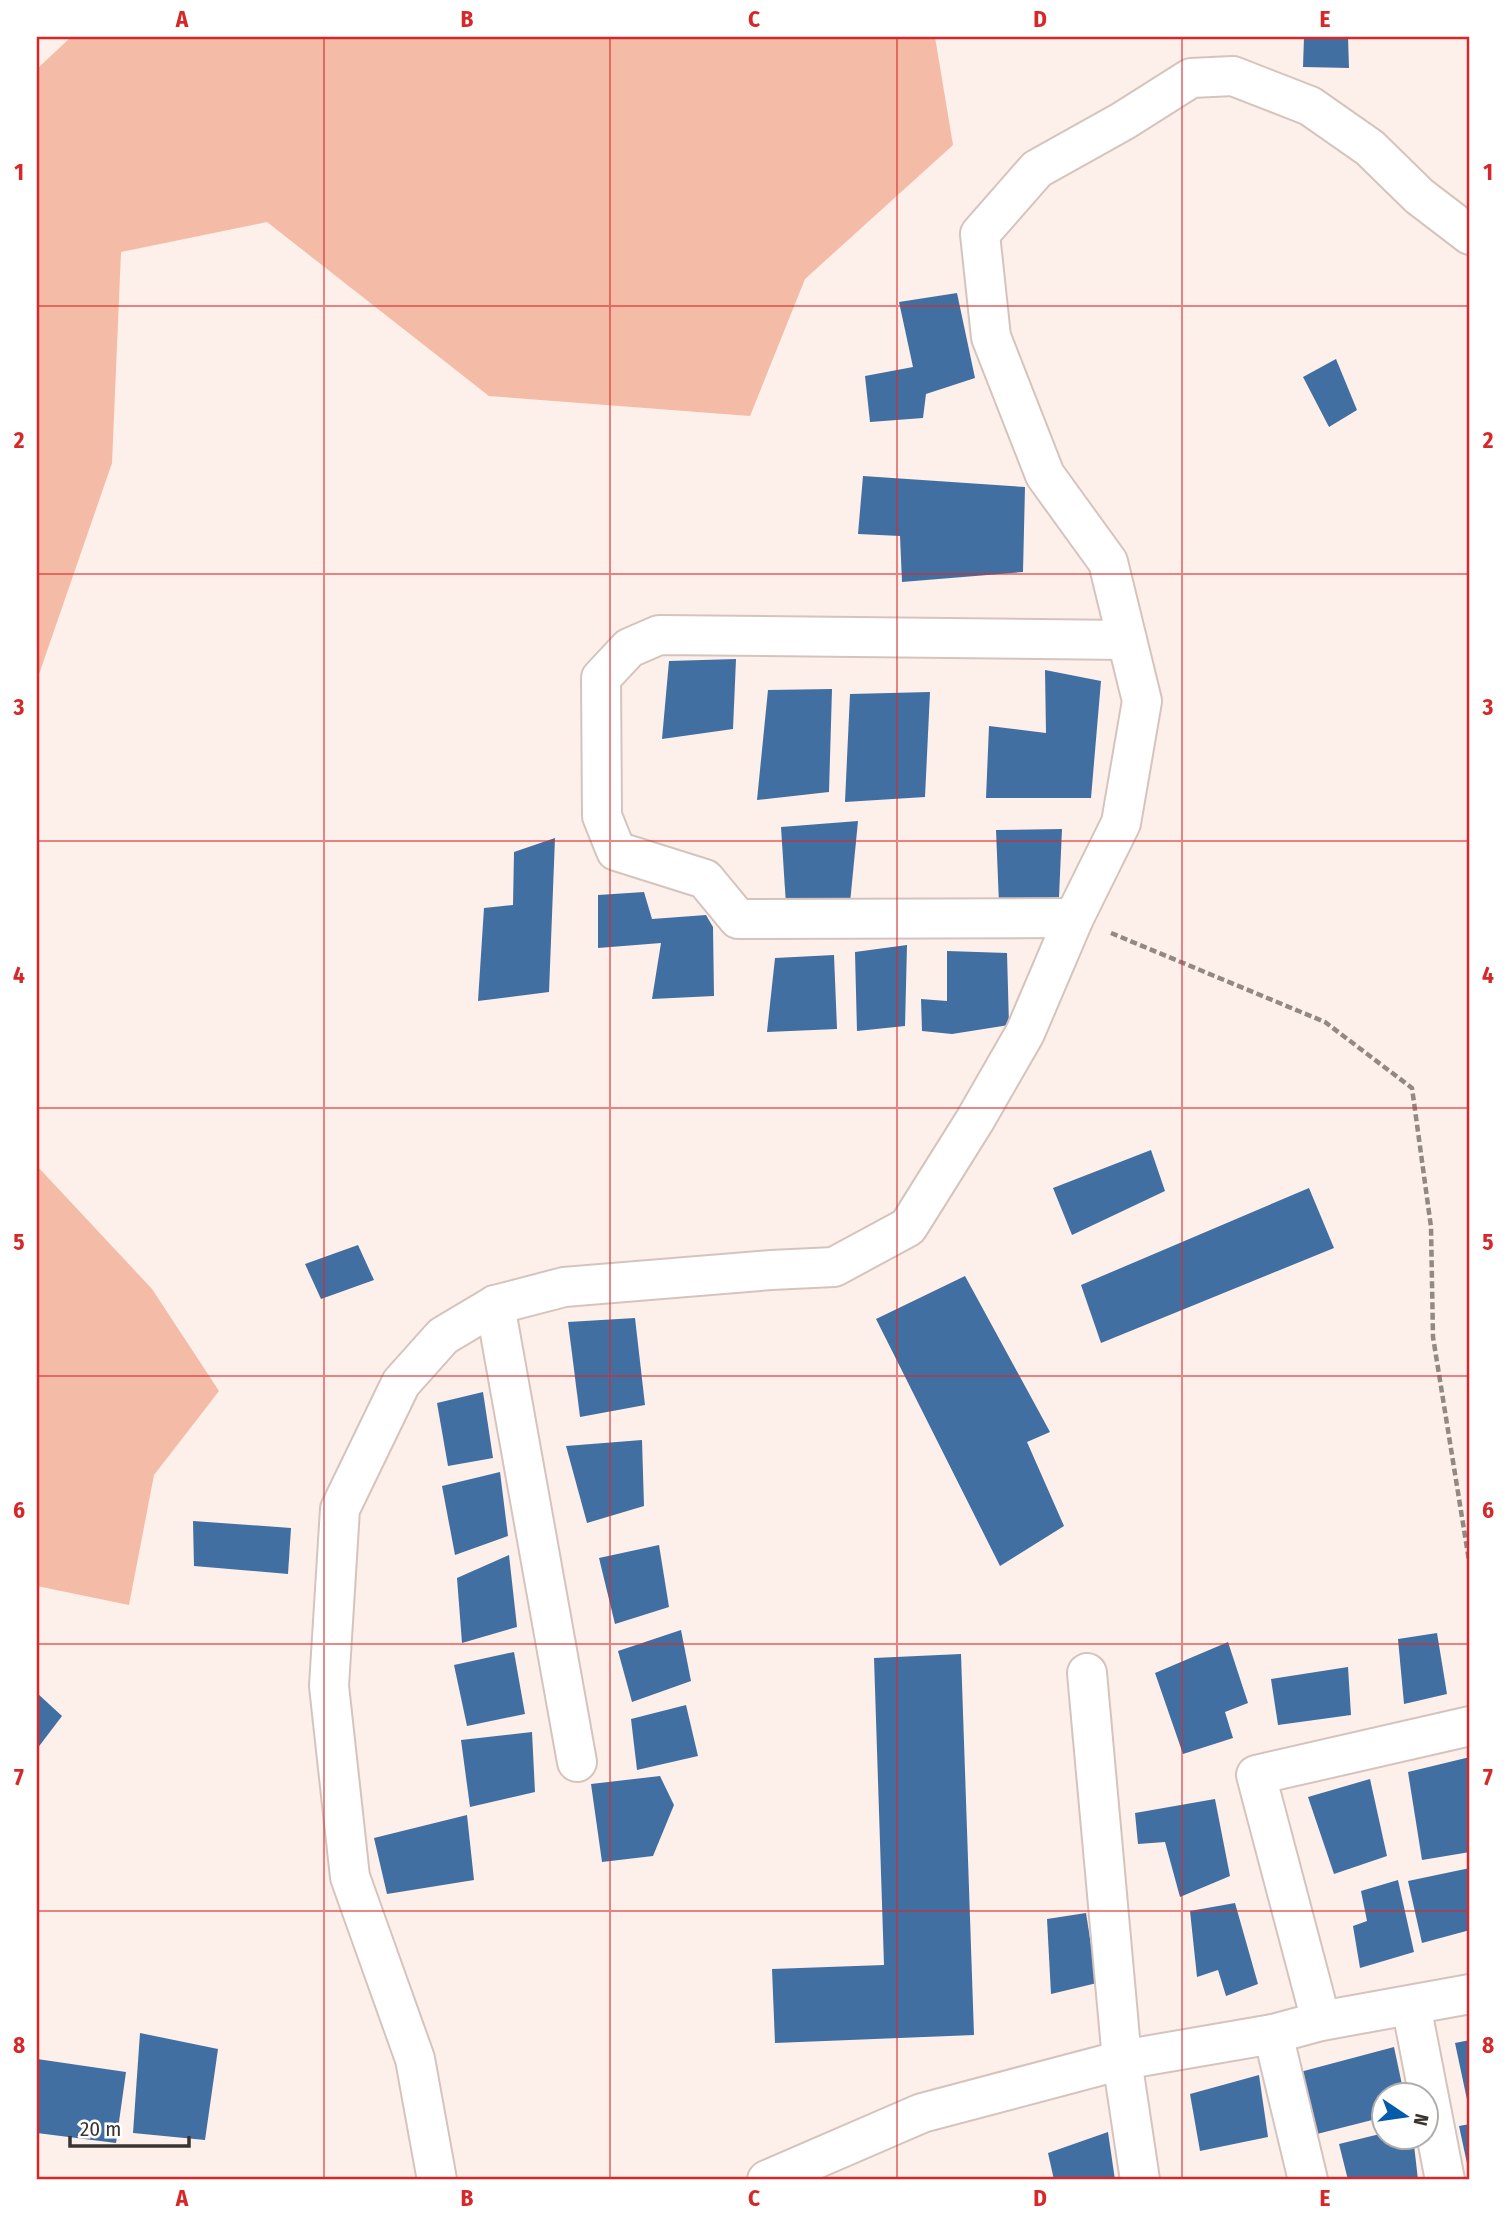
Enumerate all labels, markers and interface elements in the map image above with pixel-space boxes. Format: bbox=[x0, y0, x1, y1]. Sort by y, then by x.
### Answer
text: A bbox=[175, 5, 189, 33]
text: B bbox=[461, 5, 474, 33]
text: C bbox=[748, 5, 760, 33]
text: D bbox=[1033, 5, 1047, 33]
text: E bbox=[1320, 5, 1331, 33]
text: 1 bbox=[14, 158, 24, 186]
text: 1 bbox=[1483, 158, 1493, 186]
text: 2 bbox=[13, 426, 25, 454]
text: 2 bbox=[1482, 426, 1494, 454]
text: 3 bbox=[13, 693, 25, 721]
text: 3 bbox=[1482, 693, 1494, 721]
text: 4 bbox=[13, 961, 25, 989]
text: 4 bbox=[1482, 961, 1494, 989]
text: 5 bbox=[13, 1228, 25, 1256]
text: 5 bbox=[1482, 1228, 1494, 1256]
text: 6 bbox=[13, 1496, 25, 1524]
text: 6 bbox=[1482, 1496, 1494, 1524]
text: 7 bbox=[14, 1763, 24, 1791]
text: 7 bbox=[1483, 1763, 1493, 1791]
text: 8 bbox=[13, 2031, 25, 2059]
text: 8 bbox=[1482, 2031, 1494, 2059]
north arrow bbox=[1370, 2080, 1440, 2150]
scale bar bbox=[70, 2105, 189, 2149]
text: N bbox=[1409, 2112, 1434, 2128]
text: 20 m bbox=[80, 2116, 121, 2142]
text: A bbox=[175, 2184, 189, 2212]
text: B bbox=[461, 2184, 474, 2212]
text: C bbox=[748, 2184, 760, 2212]
text: D bbox=[1033, 2184, 1047, 2212]
text: E bbox=[1320, 2184, 1331, 2212]

